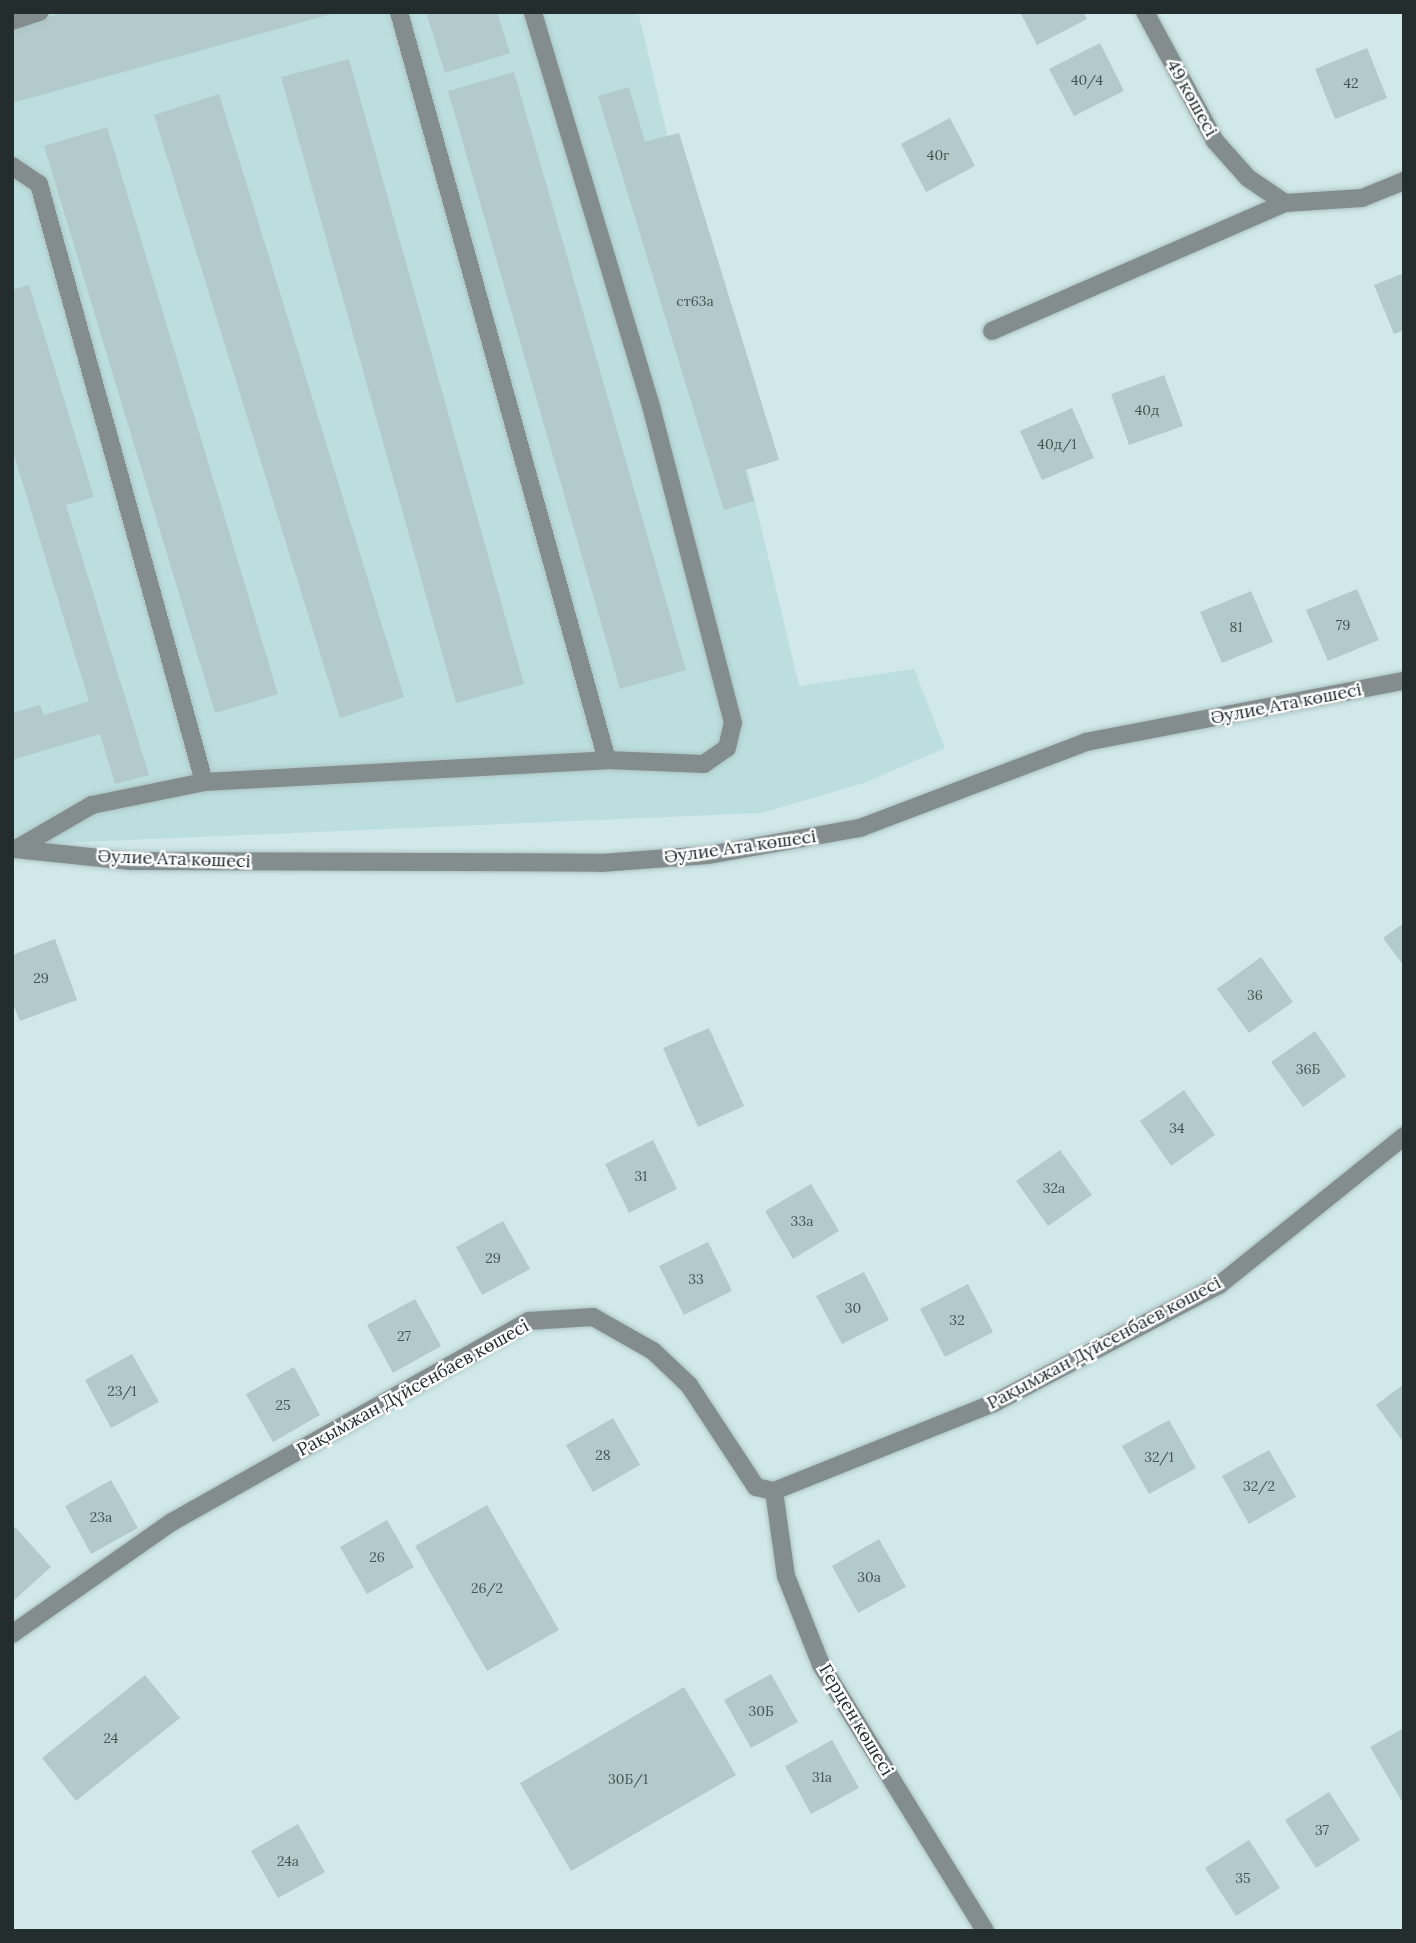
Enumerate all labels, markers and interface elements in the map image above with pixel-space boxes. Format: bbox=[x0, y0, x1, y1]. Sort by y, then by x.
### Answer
street label: 49 көшесі bbox=[1162, 56, 1222, 140]
house number: 40/4 bbox=[1071, 72, 1103, 88]
house number: 42 bbox=[1343, 75, 1359, 91]
house number: 40г bbox=[927, 147, 949, 163]
house number: ст63а bbox=[676, 293, 714, 309]
house number: 40д bbox=[1135, 402, 1159, 418]
house number: 40д/1 bbox=[1037, 436, 1077, 452]
house number: 79 bbox=[1336, 617, 1350, 633]
house number: 81 bbox=[1230, 619, 1242, 635]
street label: Әулие Ата көшесі bbox=[1209, 679, 1363, 729]
street label: Әулие Ата көшесі bbox=[663, 826, 817, 868]
street label: Әулие Ата көшесі bbox=[97, 846, 251, 872]
house number: 29 bbox=[33, 970, 49, 986]
house number: 36 bbox=[1247, 987, 1263, 1003]
house number: 36Б bbox=[1296, 1061, 1320, 1077]
house number: 34 bbox=[1169, 1120, 1185, 1136]
house number: 31 bbox=[635, 1168, 647, 1184]
house number: 32а bbox=[1043, 1180, 1065, 1196]
house number: 33а bbox=[791, 1213, 813, 1229]
house number: 29 bbox=[485, 1250, 501, 1266]
house number: 33 bbox=[688, 1271, 704, 1287]
street label: Рақымжан Дүйсенбаев көшесі bbox=[983, 1272, 1225, 1414]
house number: 30 bbox=[845, 1300, 861, 1316]
house number: 32 bbox=[949, 1312, 965, 1328]
street label: Рақымжан Дүйсенбаев көшесі bbox=[293, 1315, 533, 1461]
house number: 27 bbox=[397, 1328, 411, 1344]
house number: 23/1 bbox=[107, 1383, 137, 1399]
house number: 25 bbox=[275, 1397, 291, 1413]
house number: 28 bbox=[595, 1447, 611, 1463]
house number: 32/1 bbox=[1144, 1449, 1174, 1465]
house number: 32/2 bbox=[1243, 1478, 1275, 1494]
house number: 23а bbox=[90, 1509, 112, 1525]
house number: 26 bbox=[369, 1549, 385, 1565]
house number: 30а bbox=[857, 1569, 881, 1585]
house number: 26/2 bbox=[471, 1580, 503, 1596]
street label: Герцен көшесі bbox=[814, 1660, 898, 1780]
house number: 30Б bbox=[748, 1703, 774, 1719]
house number: 24 bbox=[104, 1730, 118, 1746]
house number: 31а bbox=[812, 1769, 832, 1785]
house number: 30Б/1 bbox=[608, 1771, 648, 1787]
house number: 37 bbox=[1315, 1822, 1329, 1838]
house number: 24а bbox=[277, 1853, 299, 1869]
house number: 35 bbox=[1235, 1870, 1251, 1886]

